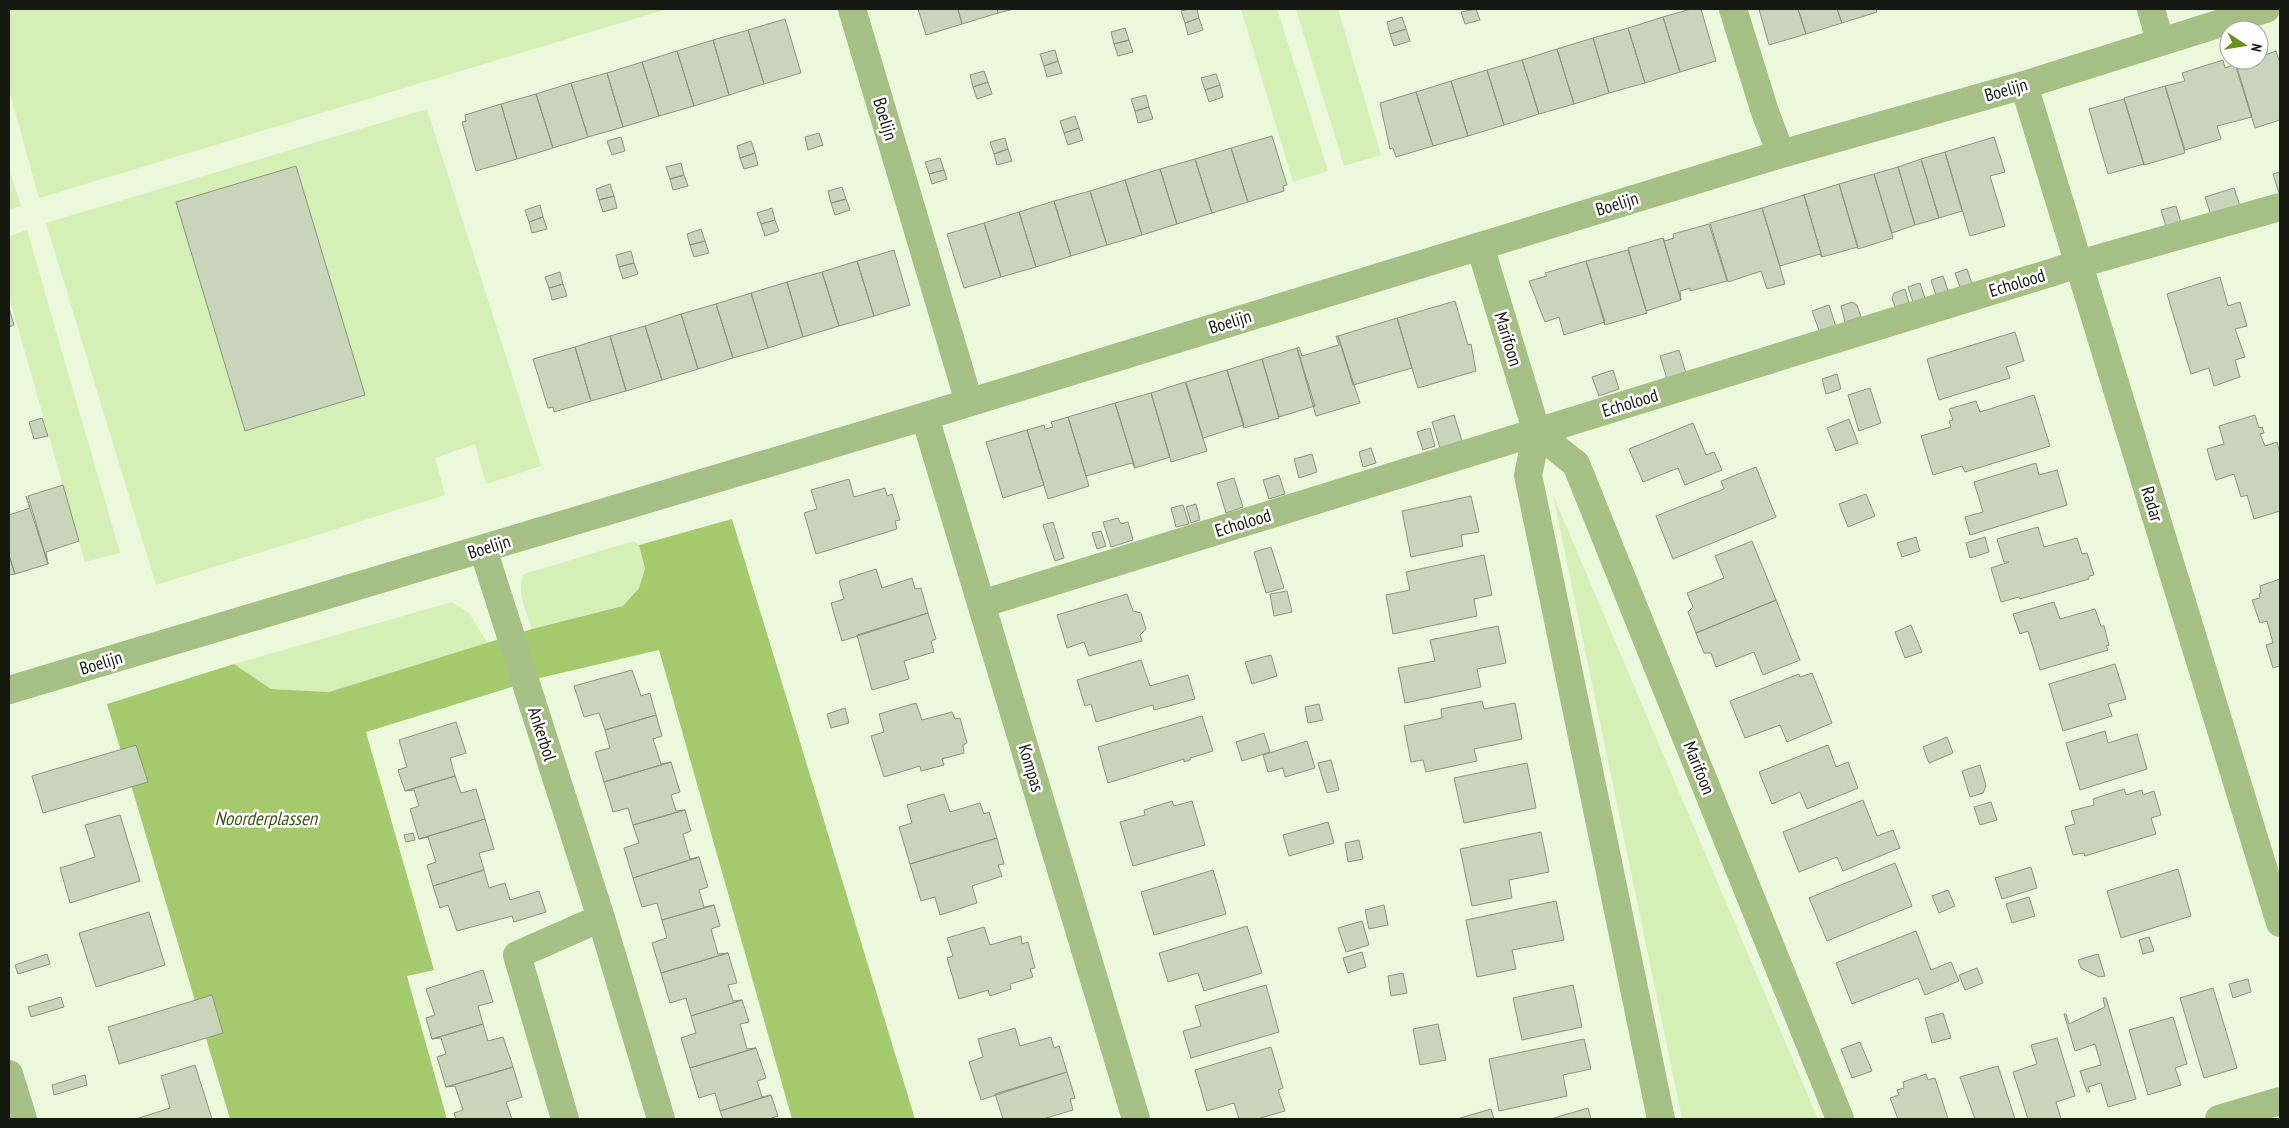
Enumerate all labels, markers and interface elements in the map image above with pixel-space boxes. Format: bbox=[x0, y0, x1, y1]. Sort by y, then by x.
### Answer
north arrow bbox=[2219, 20, 2269, 70]
text: N bbox=[2247, 42, 2266, 53]
street label: Boelijn bbox=[1982, 72, 2030, 107]
street label: Boelijn bbox=[868, 95, 903, 143]
street label: Boelijn bbox=[1593, 186, 1641, 221]
street label: Echolood bbox=[1986, 263, 2048, 302]
street label: Boelijn bbox=[1206, 304, 1254, 339]
street label: Marifoon bbox=[1489, 309, 1528, 369]
street label: Echolood bbox=[1599, 383, 1661, 422]
street label: Radar bbox=[2136, 483, 2169, 524]
street label: Echolood bbox=[1212, 503, 1274, 542]
street label: Boelijn bbox=[465, 529, 513, 564]
street label: Boelijn bbox=[77, 645, 125, 680]
street label: Ankerbol bbox=[523, 704, 562, 764]
street label: Marifoon bbox=[1678, 738, 1721, 798]
street label: Kompas bbox=[1013, 741, 1050, 795]
water label: Noorderplassen bbox=[215, 806, 319, 830]

